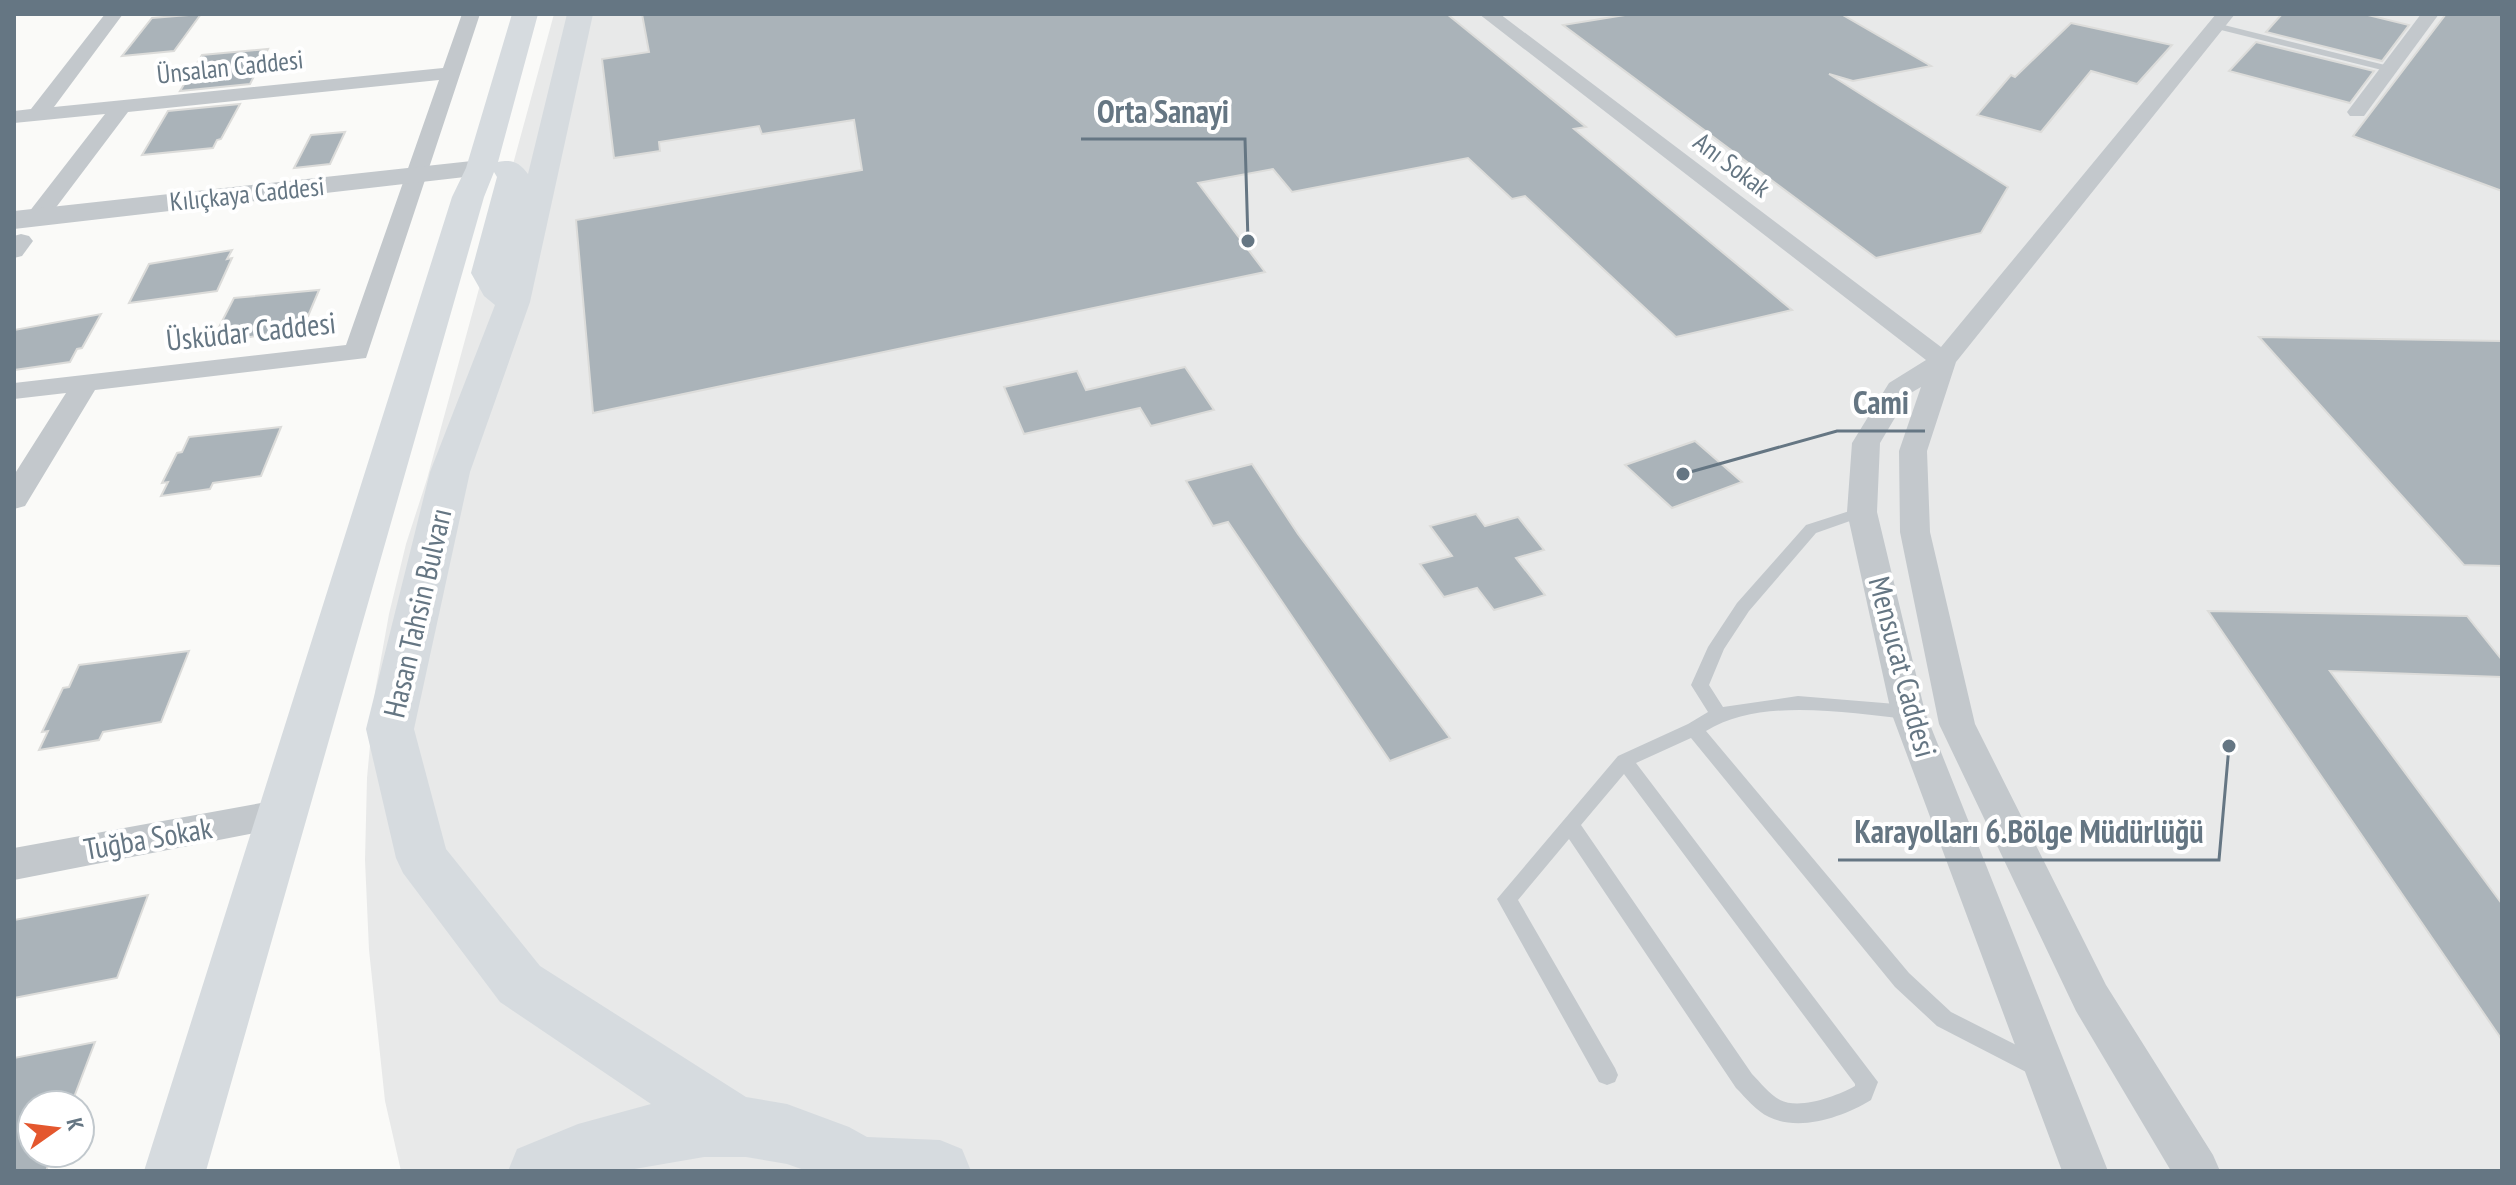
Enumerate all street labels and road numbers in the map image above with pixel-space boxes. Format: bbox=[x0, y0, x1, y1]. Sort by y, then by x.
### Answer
street label: Ünsalan Caddesi bbox=[155, 42, 305, 91]
street label: Anı Sokak bbox=[1687, 125, 1777, 204]
street label: Kılıçkaya Caddesi bbox=[168, 169, 326, 218]
street label: Üsküdar Caddesi bbox=[164, 302, 338, 359]
street label: Hasan Tahsin Bulvarı bbox=[373, 504, 460, 721]
street label: Mensucat Caddesi bbox=[1861, 572, 1946, 761]
street label: Tuğba Sokak bbox=[81, 807, 215, 868]

